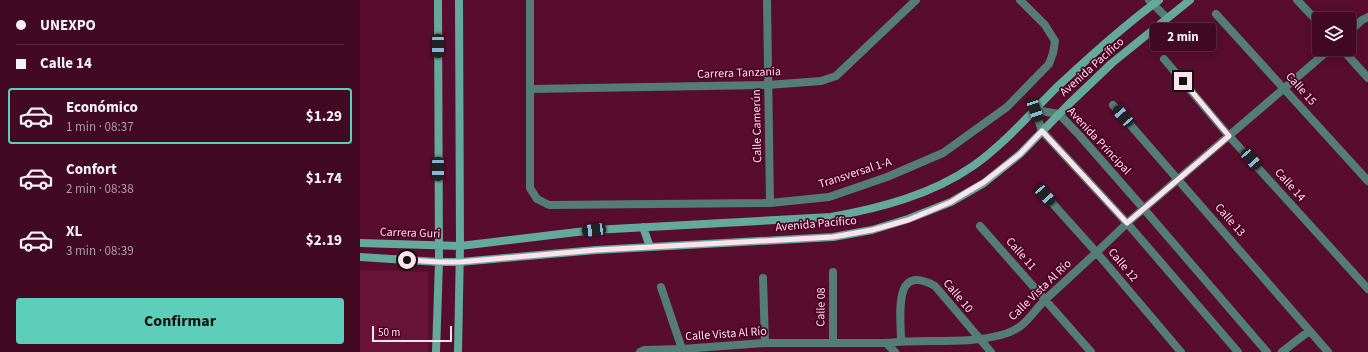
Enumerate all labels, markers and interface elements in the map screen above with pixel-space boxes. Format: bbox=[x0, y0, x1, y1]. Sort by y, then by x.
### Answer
map controls bbox=[1312, 12, 1356, 56]
button: layers bbox=[1312, 12, 1356, 56]
text: UNEXPO bbox=[40, 15, 96, 36]
callout: 2 min bbox=[1150, 23, 1216, 51]
text: 2 min bbox=[1167, 28, 1199, 46]
street label: Avenida Pacífico bbox=[1056, 33, 1128, 101]
car bbox=[432, 34, 444, 58]
text: Calle 14 bbox=[40, 53, 92, 74]
street label: Carrera Tanzania bbox=[697, 63, 781, 83]
street label: Calle 15 bbox=[1282, 69, 1320, 109]
route end bbox=[1174, 72, 1192, 90]
street label: Calle Camerún bbox=[748, 89, 766, 163]
text: Económico bbox=[66, 97, 138, 118]
car bbox=[1025, 97, 1045, 123]
icon: car bbox=[18, 98, 54, 134]
street label: Avenida Principal bbox=[1063, 103, 1135, 179]
car bbox=[1111, 103, 1135, 129]
text: $1.29 bbox=[306, 106, 342, 127]
text: 1 min · 08:37 bbox=[66, 118, 134, 136]
car bbox=[1239, 146, 1263, 172]
street label: Transversal 1-A bbox=[816, 153, 894, 193]
car bbox=[432, 157, 444, 181]
text: Confort bbox=[66, 159, 117, 180]
icon: car bbox=[18, 160, 54, 196]
street label: Calle 14 bbox=[1271, 165, 1309, 205]
text: $1.74 bbox=[306, 168, 342, 189]
text: 2 min · 08:38 bbox=[66, 180, 134, 198]
car bbox=[1033, 182, 1057, 208]
street label: Calle 13 bbox=[1211, 200, 1249, 240]
street label: Avenida Pacífico bbox=[775, 212, 857, 236]
text: XL bbox=[66, 221, 82, 242]
icon: car bbox=[18, 222, 54, 258]
street label: Carrera Guri bbox=[380, 223, 441, 243]
car bbox=[581, 223, 607, 237]
text: $2.19 bbox=[306, 230, 342, 251]
street label: Calle 11 bbox=[1002, 234, 1040, 274]
text: 3 min · 08:39 bbox=[66, 242, 134, 260]
street label: Calle 12 bbox=[1104, 244, 1142, 286]
route start bbox=[398, 251, 416, 269]
street label: Calle Vista Al Río bbox=[1005, 255, 1075, 325]
street label: Calle 10 bbox=[939, 275, 977, 317]
street label: Calle 08 bbox=[812, 287, 830, 327]
button: Confirmar bbox=[16, 298, 344, 344]
street label: Calle Vista Al Río bbox=[685, 323, 767, 345]
scale bar bbox=[372, 324, 452, 343]
text: 50 m bbox=[378, 325, 400, 340]

